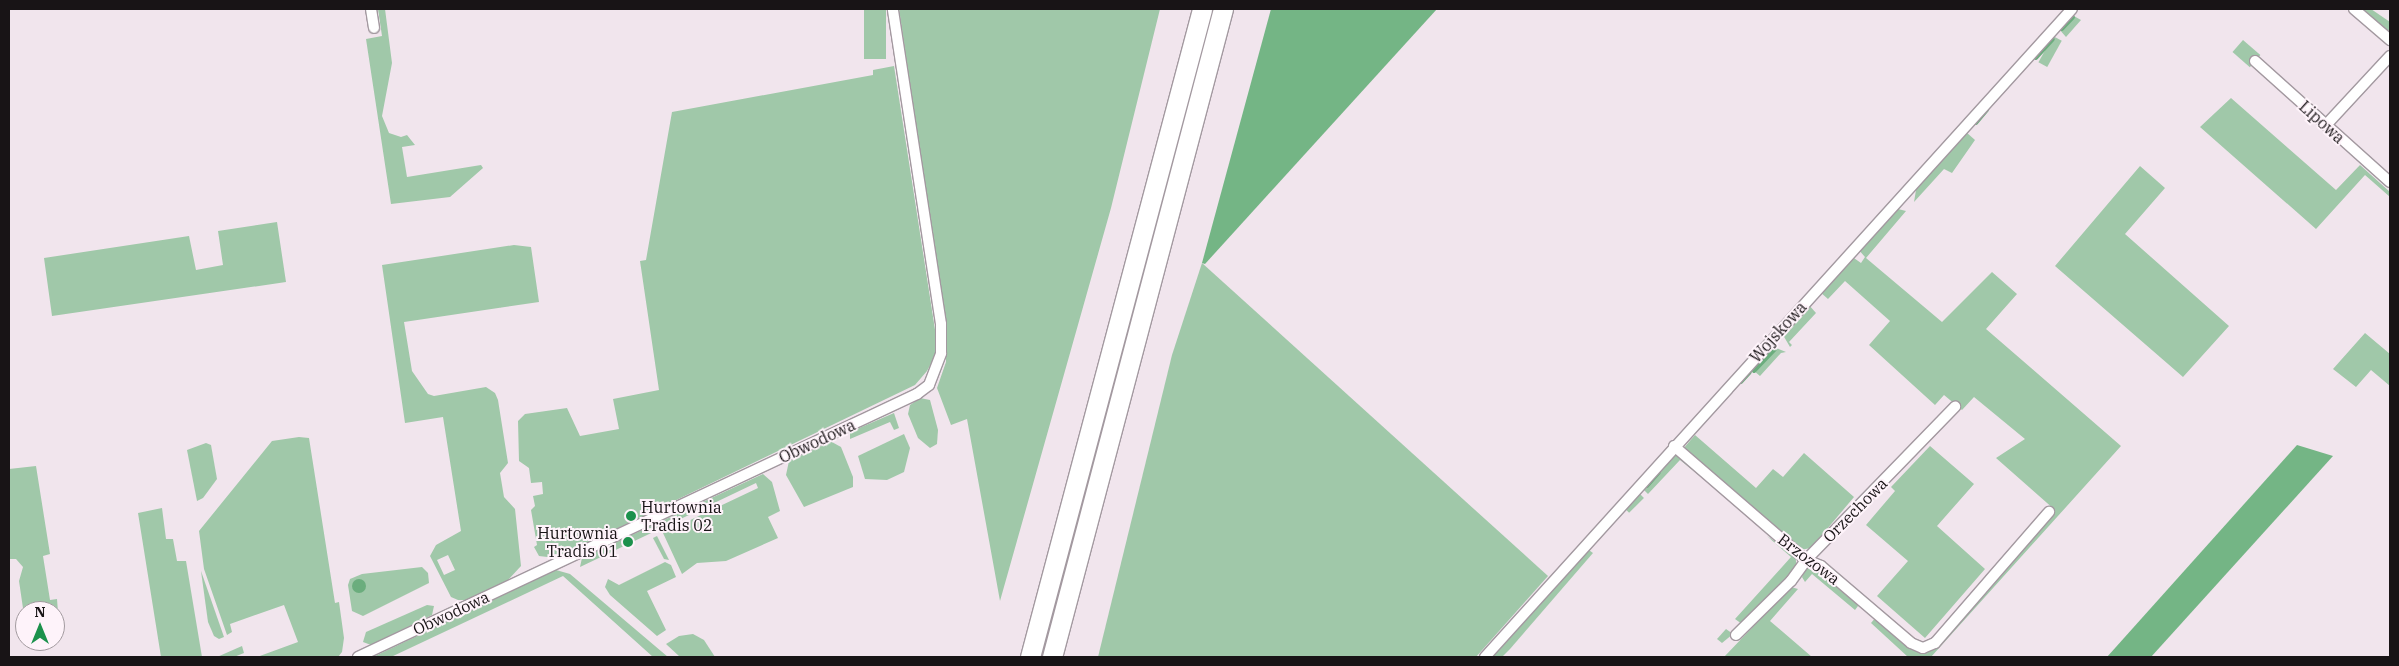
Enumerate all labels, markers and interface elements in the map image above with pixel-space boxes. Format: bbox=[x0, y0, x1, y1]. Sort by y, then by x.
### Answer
street label: Lipowa bbox=[2295, 97, 2349, 147]
street label: Wojskowa bbox=[1746, 298, 1810, 366]
street label: Obwodowa bbox=[776, 415, 858, 467]
street label: Orzechowa bbox=[1819, 474, 1891, 546]
place label: Hurtownia Tradis 02 bbox=[641, 497, 722, 535]
marker: Hurtownia Tradis 02 bbox=[625, 510, 637, 522]
place label: Hurtownia Tradis 01 bbox=[537, 523, 618, 561]
street label: Brzozowa bbox=[1774, 529, 1844, 589]
marker: Hurtownia Tradis 01 bbox=[622, 536, 634, 548]
street label: Obwodowa bbox=[410, 587, 492, 639]
north arrow bbox=[15, 601, 65, 651]
text: N bbox=[34, 603, 46, 621]

